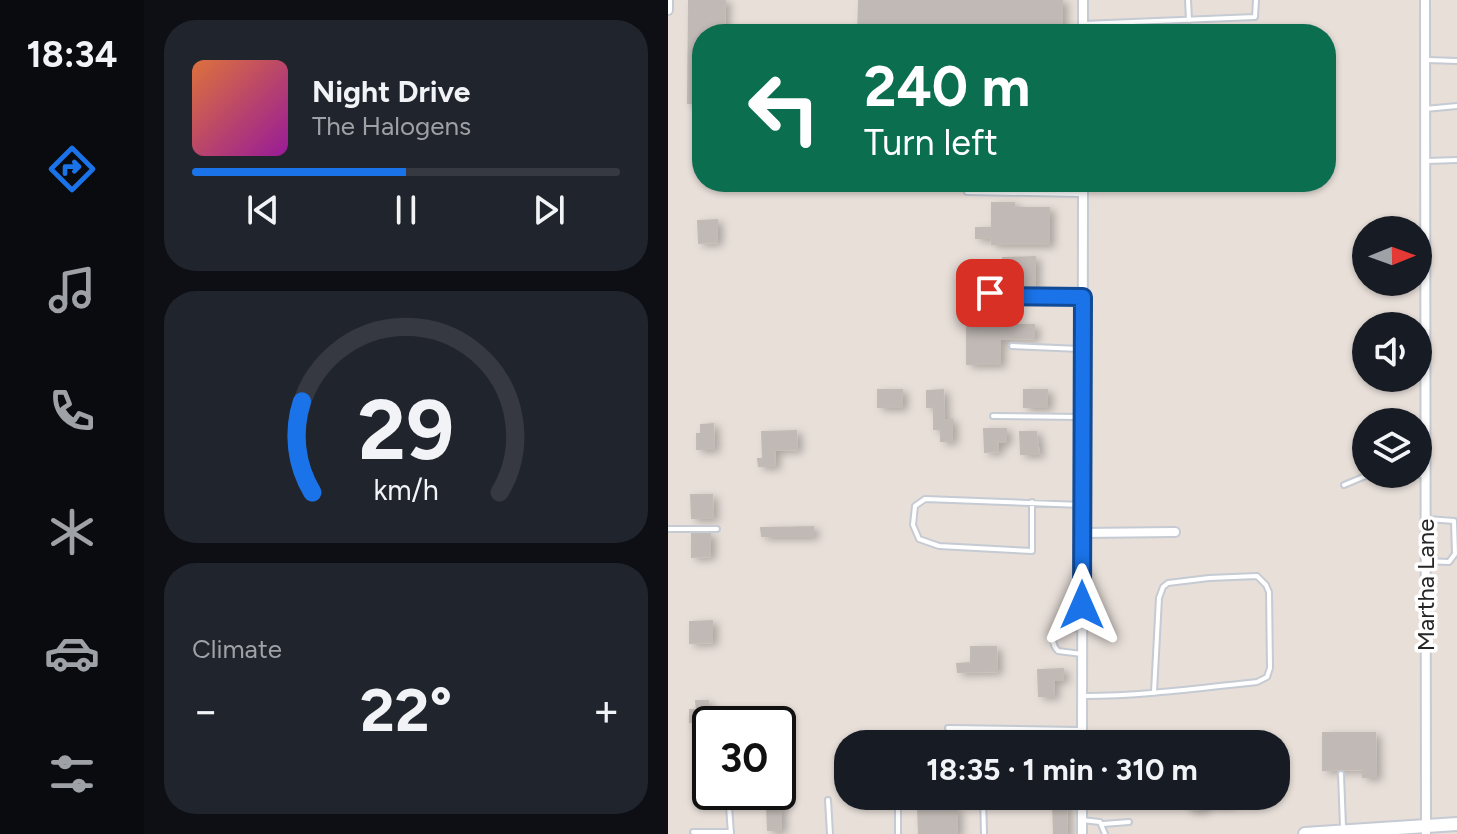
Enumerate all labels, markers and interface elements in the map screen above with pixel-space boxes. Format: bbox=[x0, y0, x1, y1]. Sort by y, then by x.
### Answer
text: 18:34 bbox=[27, 33, 117, 76]
text: 240 m bbox=[864, 53, 1030, 120]
icon: left bbox=[732, 56, 836, 160]
text: Night Drive bbox=[312, 73, 470, 110]
text: The Halogens bbox=[312, 110, 471, 142]
text: Turn left bbox=[864, 121, 998, 164]
icon: directions bbox=[44, 141, 100, 197]
icon: previous bbox=[241, 188, 285, 232]
icon: pause bbox=[384, 188, 428, 232]
icon: next bbox=[527, 188, 571, 232]
north arrow bbox=[1352, 216, 1432, 296]
map controls bbox=[1352, 216, 1432, 488]
pin bbox=[956, 259, 1024, 327]
icon: music bbox=[44, 262, 100, 318]
icon: arrive bbox=[968, 271, 1012, 315]
button: sound bbox=[1352, 312, 1432, 392]
text: 29 bbox=[358, 380, 454, 480]
icon: phone bbox=[44, 383, 100, 439]
button: layers bbox=[1352, 408, 1432, 488]
text: km/h bbox=[373, 473, 439, 507]
icon: climate bbox=[44, 504, 100, 560]
street label: Martha Lane bbox=[1411, 519, 1440, 651]
position arrow bbox=[1040, 563, 1124, 647]
icon: car bbox=[44, 625, 100, 681]
text: Climate bbox=[192, 633, 282, 665]
text: 22° bbox=[360, 674, 452, 746]
text: − bbox=[192, 684, 219, 737]
text: + bbox=[593, 684, 620, 737]
speed limit sign: 30 bbox=[692, 706, 796, 810]
icon: filters bbox=[44, 746, 100, 802]
text: 18:35 · 1 min · 310 m bbox=[926, 751, 1198, 788]

